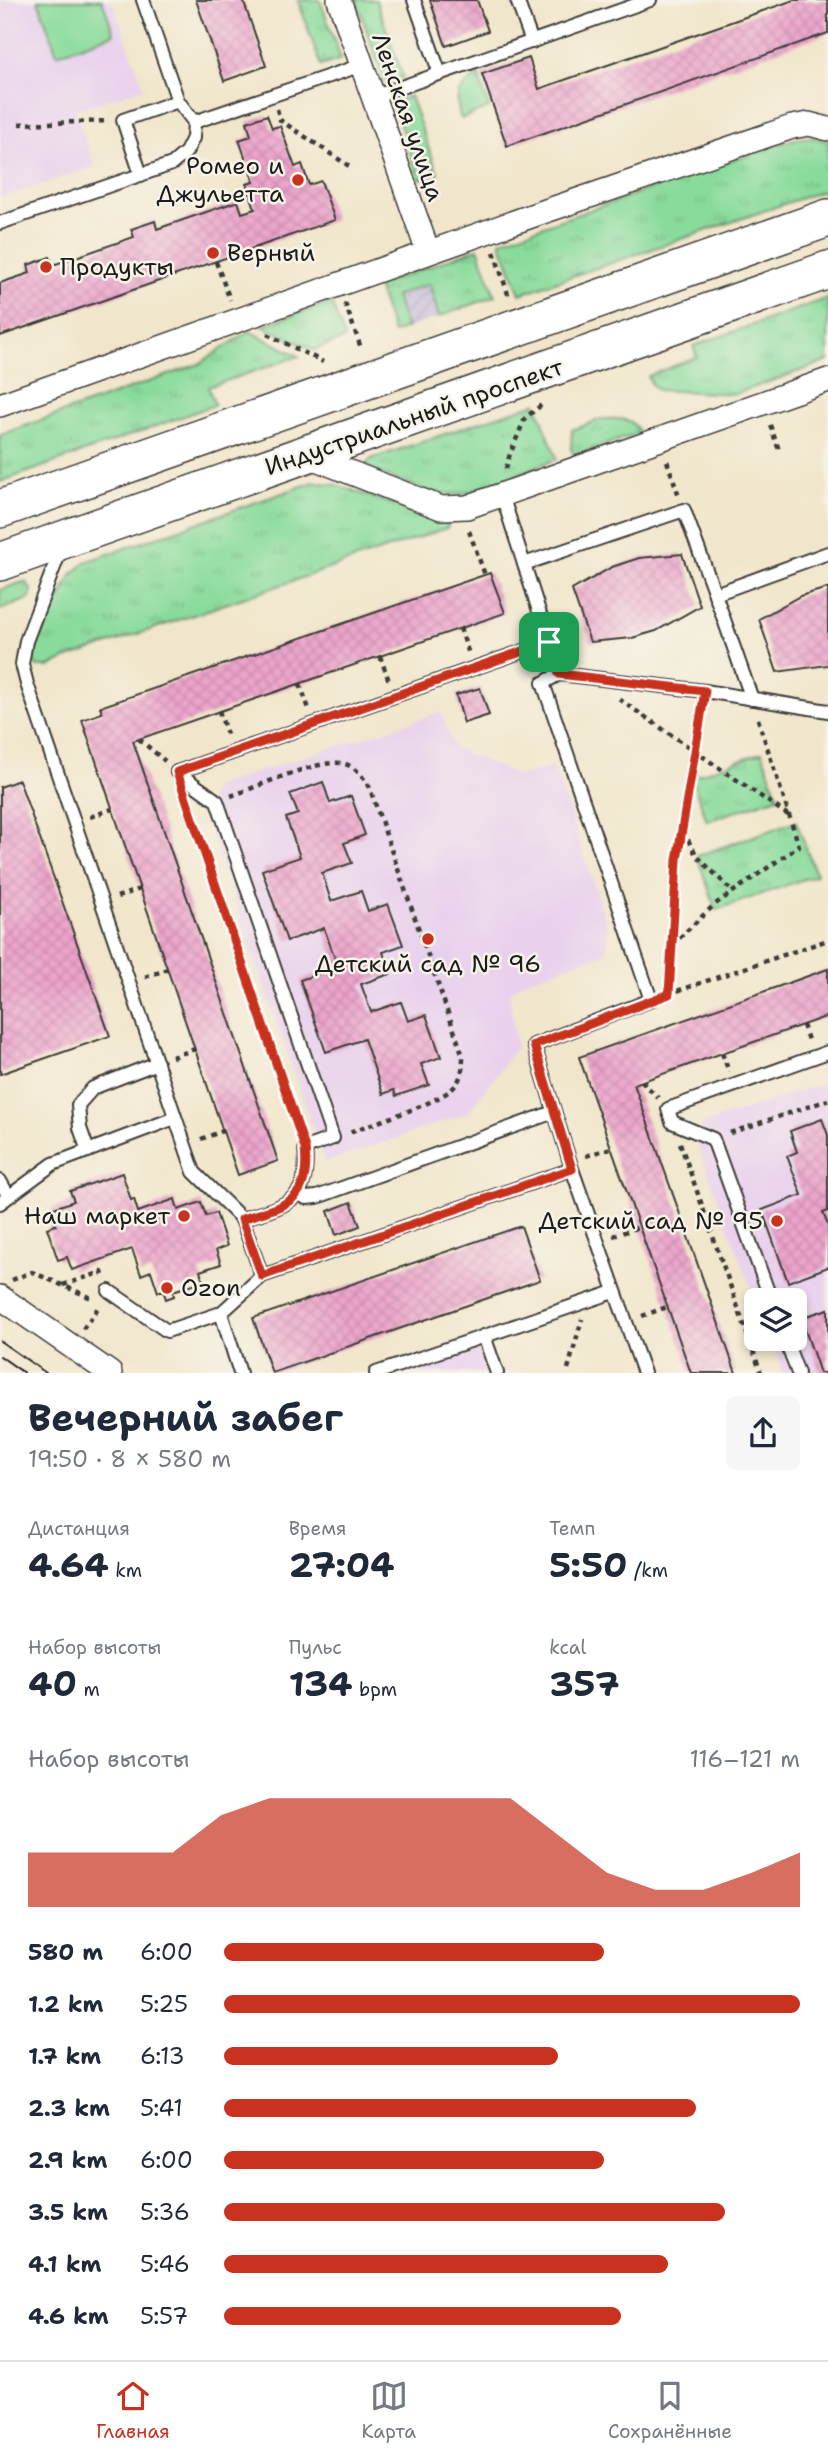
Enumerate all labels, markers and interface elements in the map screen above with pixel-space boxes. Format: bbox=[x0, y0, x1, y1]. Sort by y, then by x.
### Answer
street label: Ленская улица bbox=[364, 29, 452, 206]
place label: Ромео и Джульетта bbox=[156, 150, 284, 210]
marker: Ромео и Джульетта bbox=[290, 172, 306, 188]
place label: Верный bbox=[227, 237, 315, 269]
marker: Верный bbox=[205, 245, 221, 261]
place label: Продукты bbox=[60, 251, 174, 283]
marker: Продукты bbox=[38, 259, 54, 275]
street label: Индустриальный проспект bbox=[261, 351, 568, 483]
pin bbox=[519, 612, 579, 672]
icon: arrive bbox=[530, 623, 568, 661]
marker: Детский сад № 96 bbox=[420, 931, 436, 947]
place label: Детский сад № 96 bbox=[315, 948, 541, 980]
place label: Наш маркет bbox=[24, 1200, 171, 1232]
place label: Детский сад № 95 bbox=[539, 1205, 763, 1237]
marker: Наш маркет bbox=[176, 1208, 192, 1224]
marker: Детский сад № 95 bbox=[769, 1213, 785, 1229]
place label: Ozon bbox=[181, 1272, 241, 1304]
marker: Ozon bbox=[159, 1280, 175, 1296]
map controls bbox=[744, 1288, 807, 1351]
button: layers bbox=[744, 1288, 807, 1351]
text: Вечерний забег bbox=[28, 1392, 343, 1443]
button: share bbox=[726, 1396, 800, 1470]
text: 19:50 · 8 × 580 m bbox=[28, 1444, 231, 1474]
text: Дистанция bbox=[28, 1516, 130, 1541]
text: Время bbox=[289, 1516, 347, 1541]
text: Темп bbox=[549, 1516, 595, 1541]
text: 4.64 bbox=[28, 1541, 109, 1588]
text: 27:04 bbox=[289, 1541, 395, 1588]
text: 5:50 bbox=[549, 1541, 628, 1588]
text: km bbox=[109, 1558, 142, 1583]
text: /km bbox=[628, 1558, 668, 1583]
text: Набор высоты bbox=[28, 1635, 161, 1660]
text: Пульс bbox=[289, 1635, 342, 1660]
text: kcal bbox=[549, 1635, 586, 1660]
text: 40 bbox=[28, 1660, 77, 1707]
text: 134 bbox=[289, 1660, 353, 1707]
text: 357 bbox=[549, 1660, 619, 1707]
text: m bbox=[77, 1677, 100, 1702]
text: bpm bbox=[353, 1677, 397, 1702]
text: Набор высоты bbox=[28, 1744, 189, 1774]
text: 116–121 m bbox=[689, 1744, 800, 1774]
text: 580 m bbox=[28, 1937, 103, 1967]
text: 6:00 bbox=[140, 1937, 193, 1967]
text: 1.2 km bbox=[28, 1989, 104, 2019]
text: 5:25 bbox=[140, 1989, 188, 2019]
text: 1.7 km bbox=[28, 2041, 101, 2071]
text: 6:13 bbox=[140, 2041, 185, 2071]
text: 2.3 km bbox=[28, 2093, 110, 2123]
text: 5:41 bbox=[140, 2093, 183, 2123]
text: 2.9 km bbox=[28, 2145, 107, 2175]
text: 6:00 bbox=[140, 2145, 193, 2175]
text: 3.5 km bbox=[28, 2197, 108, 2227]
text: 5:36 bbox=[140, 2197, 190, 2227]
text: 4.1 km bbox=[28, 2249, 101, 2279]
text: 5:46 bbox=[140, 2249, 190, 2279]
text: 4.6 km bbox=[28, 2301, 109, 2331]
text: 5:57 bbox=[140, 2301, 188, 2331]
tab: Главная bbox=[96, 2377, 170, 2444]
tab: Карта bbox=[362, 2377, 416, 2444]
tab: Сохранённые bbox=[608, 2377, 732, 2444]

